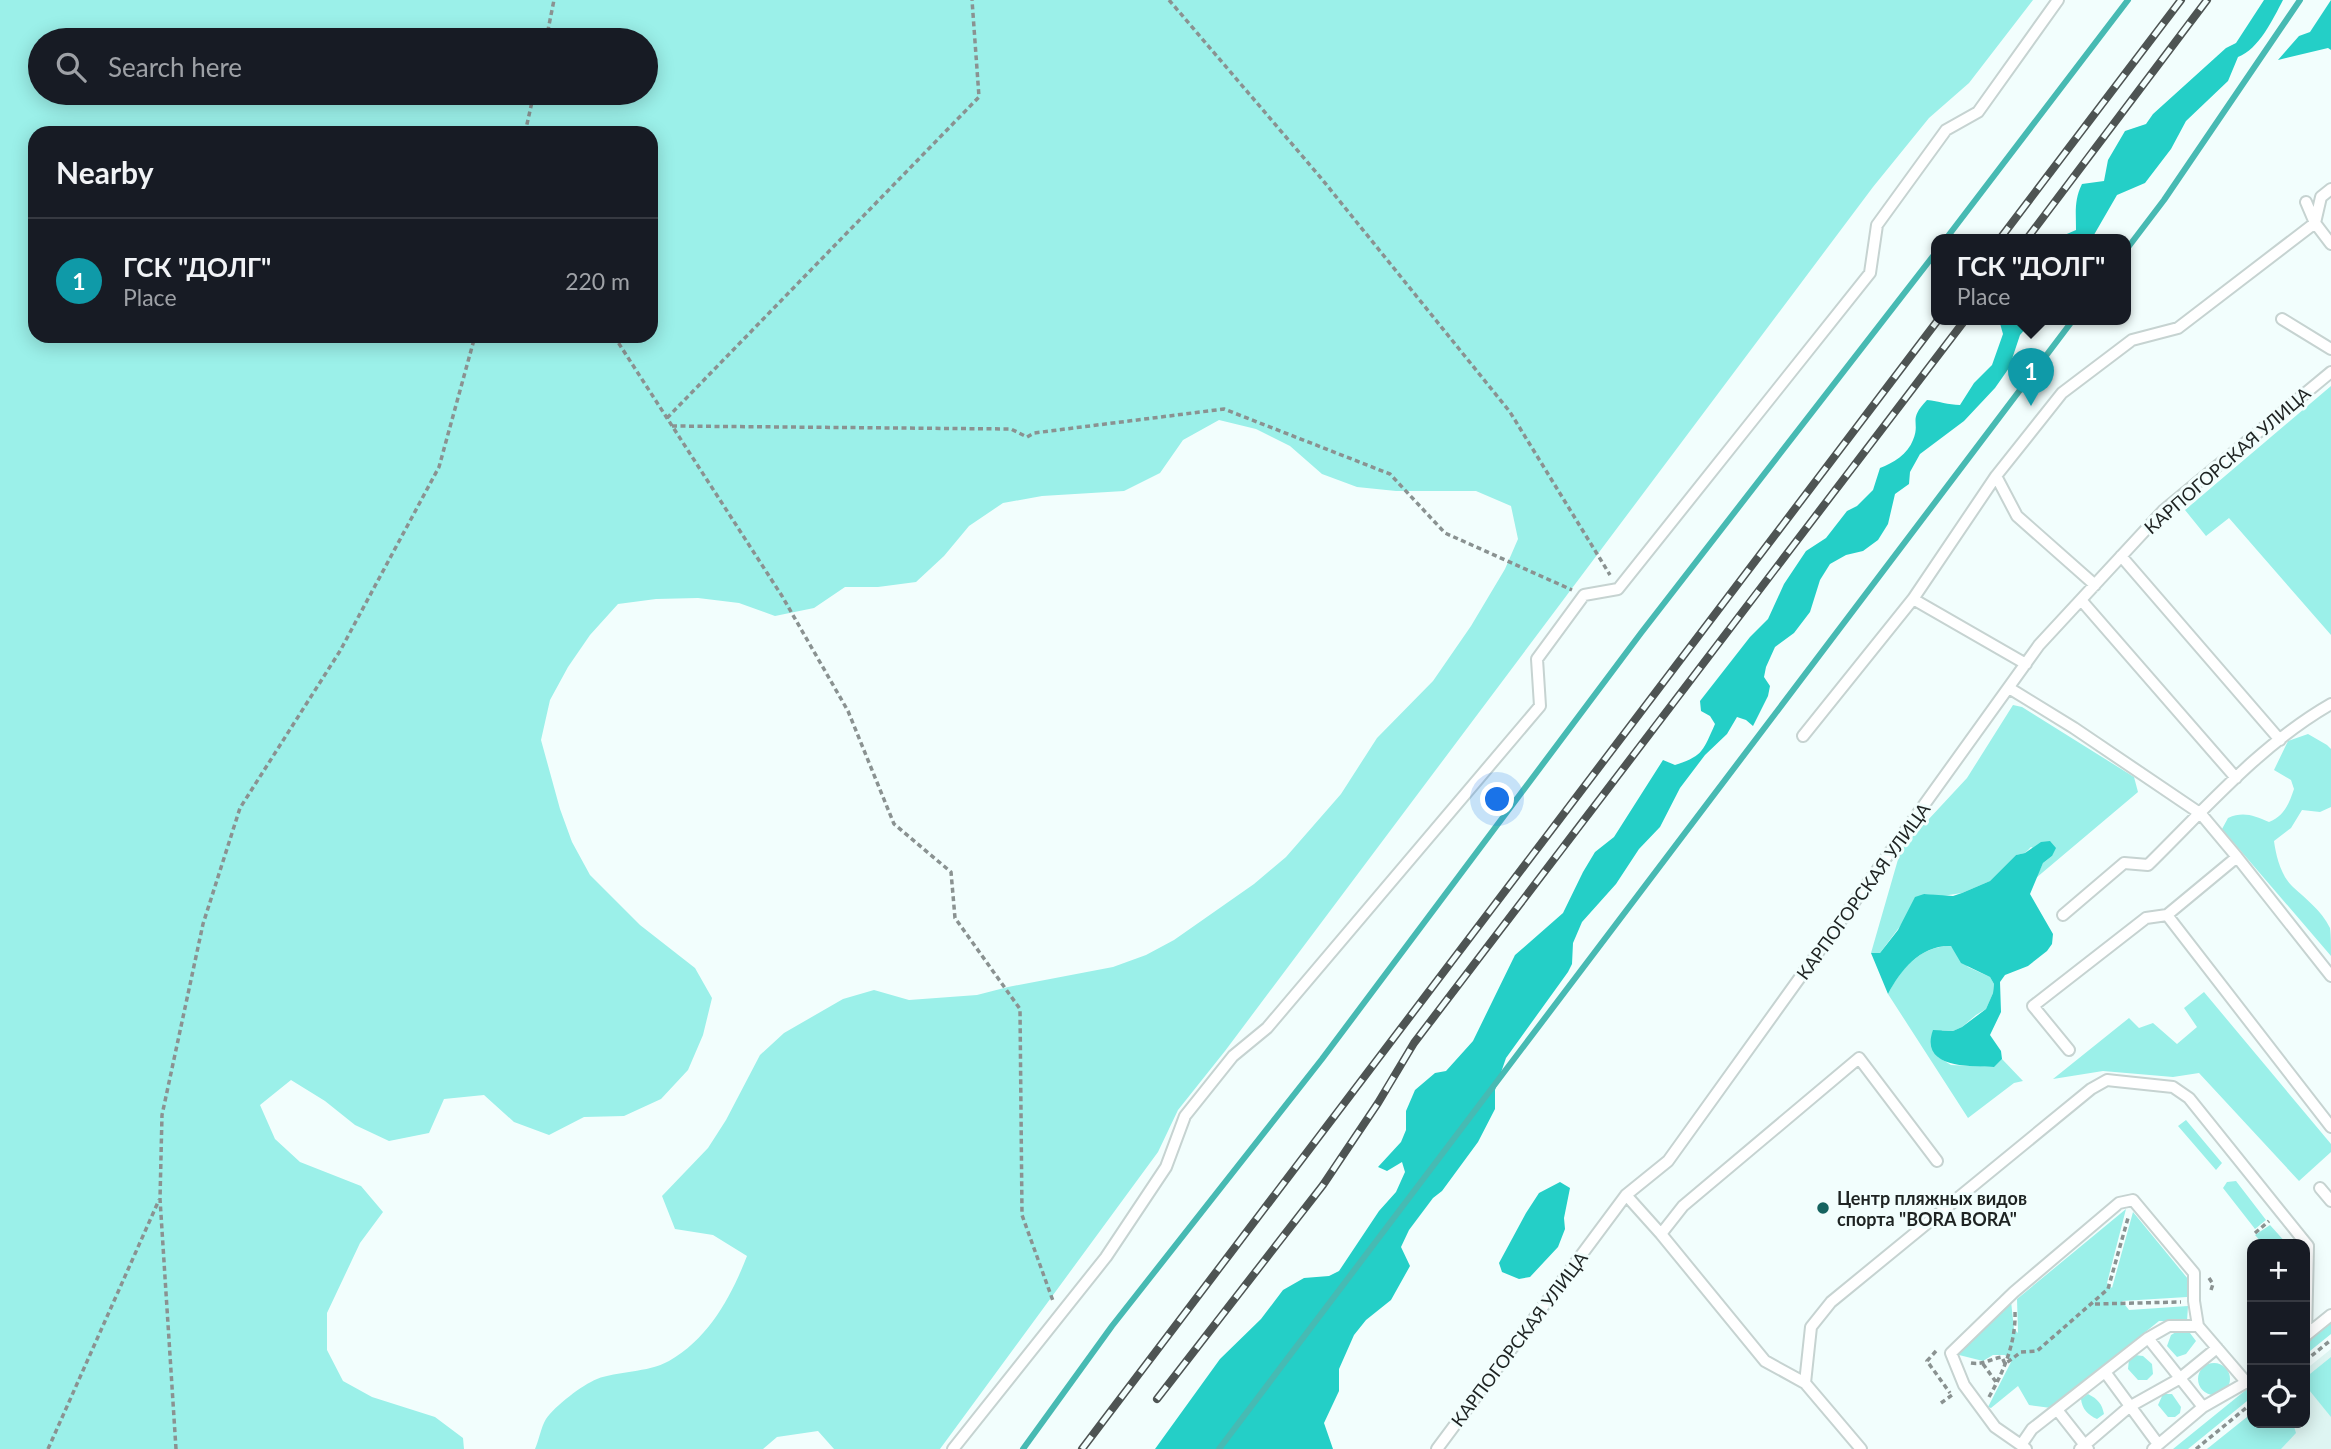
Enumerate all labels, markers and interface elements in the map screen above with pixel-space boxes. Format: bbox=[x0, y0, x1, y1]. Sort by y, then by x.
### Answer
search box bbox=[28, 28, 658, 105]
icon: search bbox=[52, 48, 90, 86]
text: Search here bbox=[108, 51, 242, 83]
text: Nearby bbox=[56, 154, 154, 190]
popup bbox=[1931, 234, 2131, 325]
text: ГСК "ДОЛГ" bbox=[1957, 250, 2105, 282]
text: ГСК "ДОЛГ" bbox=[123, 251, 271, 283]
text: 1 bbox=[72, 267, 86, 295]
text: 220 m bbox=[565, 267, 630, 295]
text: Place bbox=[1957, 282, 2010, 310]
text: Place bbox=[123, 283, 177, 311]
pin: 1 bbox=[2008, 348, 2054, 406]
street label: КАРПОГОРСКАЯ УЛИЦА bbox=[2139, 381, 2315, 538]
your location bbox=[1480, 782, 1514, 816]
street label: КАРПОГОРСКАЯ УЛИЦА bbox=[1792, 798, 1935, 984]
place label: Центр пляжных видов спорта "BORA BORA" bbox=[1837, 1187, 2027, 1230]
marker: Центр пляжных видов спорта "BORA BORA" bbox=[1815, 1200, 1831, 1216]
map controls bbox=[2247, 1239, 2310, 1428]
button: + bbox=[2247, 1239, 2310, 1302]
street label: КАРПОГОРСКАЯ УЛИЦА bbox=[1446, 1247, 1592, 1431]
button: − bbox=[2247, 1302, 2310, 1365]
button: locate bbox=[2247, 1365, 2310, 1428]

